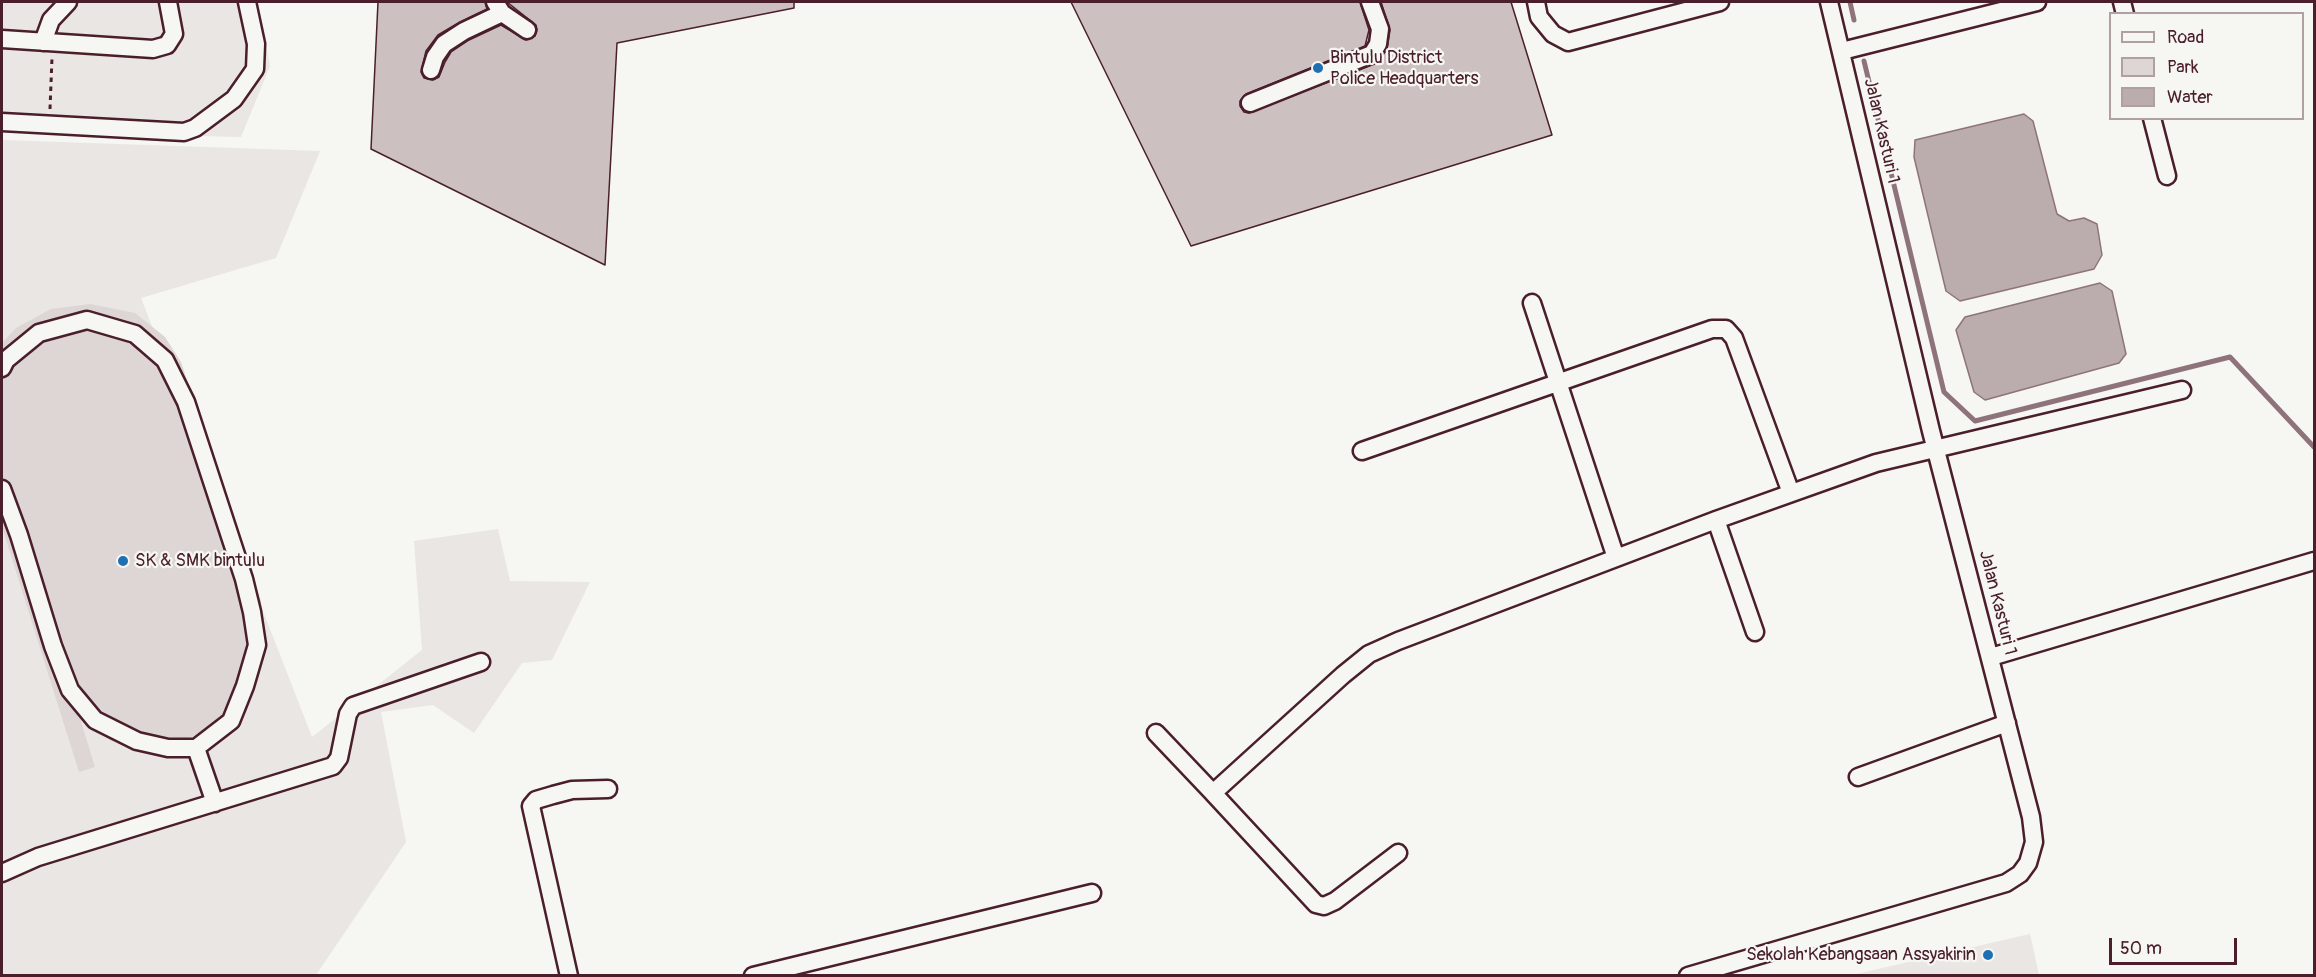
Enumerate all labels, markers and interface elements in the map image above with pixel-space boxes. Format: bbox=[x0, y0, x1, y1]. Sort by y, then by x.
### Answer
legend bbox=[2109, 12, 2304, 120]
text: Road bbox=[2167, 26, 2204, 49]
place label: Bintulu District Police Headquarters bbox=[1330, 47, 1479, 90]
text: Park bbox=[2167, 56, 2199, 79]
marker: Bintulu District Police Headquarters bbox=[1311, 61, 1325, 75]
street label: Jalan Kasturi 1 bbox=[1858, 76, 1904, 186]
text: Water bbox=[2167, 86, 2213, 109]
street label: Jalan Kasturi 1 bbox=[1974, 548, 2020, 658]
place label: SK & SMK bintulu bbox=[135, 550, 265, 572]
marker: SK & SMK bintulu bbox=[116, 554, 130, 568]
scale bar bbox=[2112, 926, 2240, 964]
text: 50 m bbox=[2120, 937, 2162, 960]
place label: Sekolah Kebangsaan Assyakirin bbox=[1746, 944, 1976, 966]
marker: Sekolah Kebangsaan Assyakirin bbox=[1981, 948, 1995, 962]

